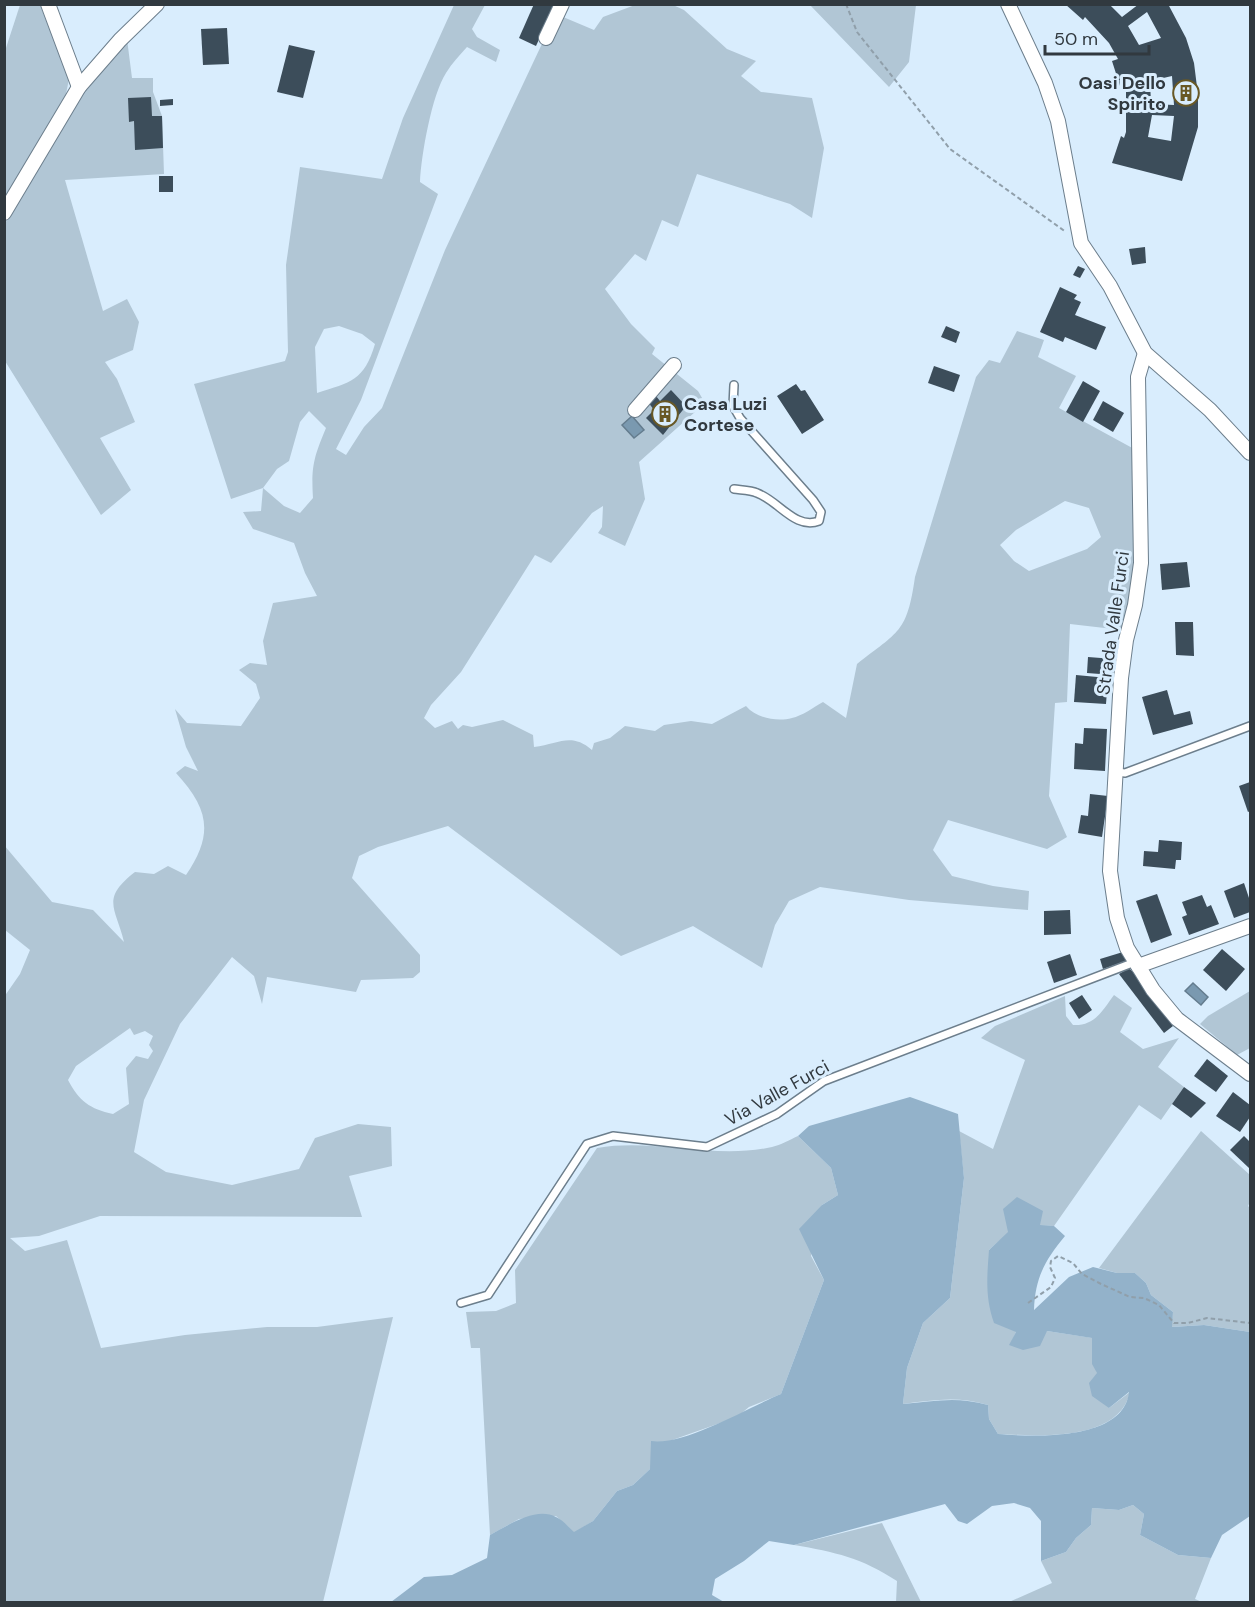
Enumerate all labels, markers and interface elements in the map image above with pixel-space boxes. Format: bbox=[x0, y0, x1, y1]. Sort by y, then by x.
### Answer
scale bar bbox=[1045, 18, 1148, 56]
text: 50 m bbox=[1054, 27, 1098, 51]
place label: Oasi Dello Spirito bbox=[1078, 71, 1166, 116]
building icon: Oasi Dello Spirito bbox=[1171, 78, 1201, 108]
place label: Casa Luzi Cortese bbox=[684, 392, 767, 437]
building icon: Casa Luzi Cortese bbox=[650, 399, 680, 429]
street label: Strada Valle Furci bbox=[1091, 550, 1135, 696]
street label: Via Valle Furci bbox=[721, 1054, 833, 1132]

